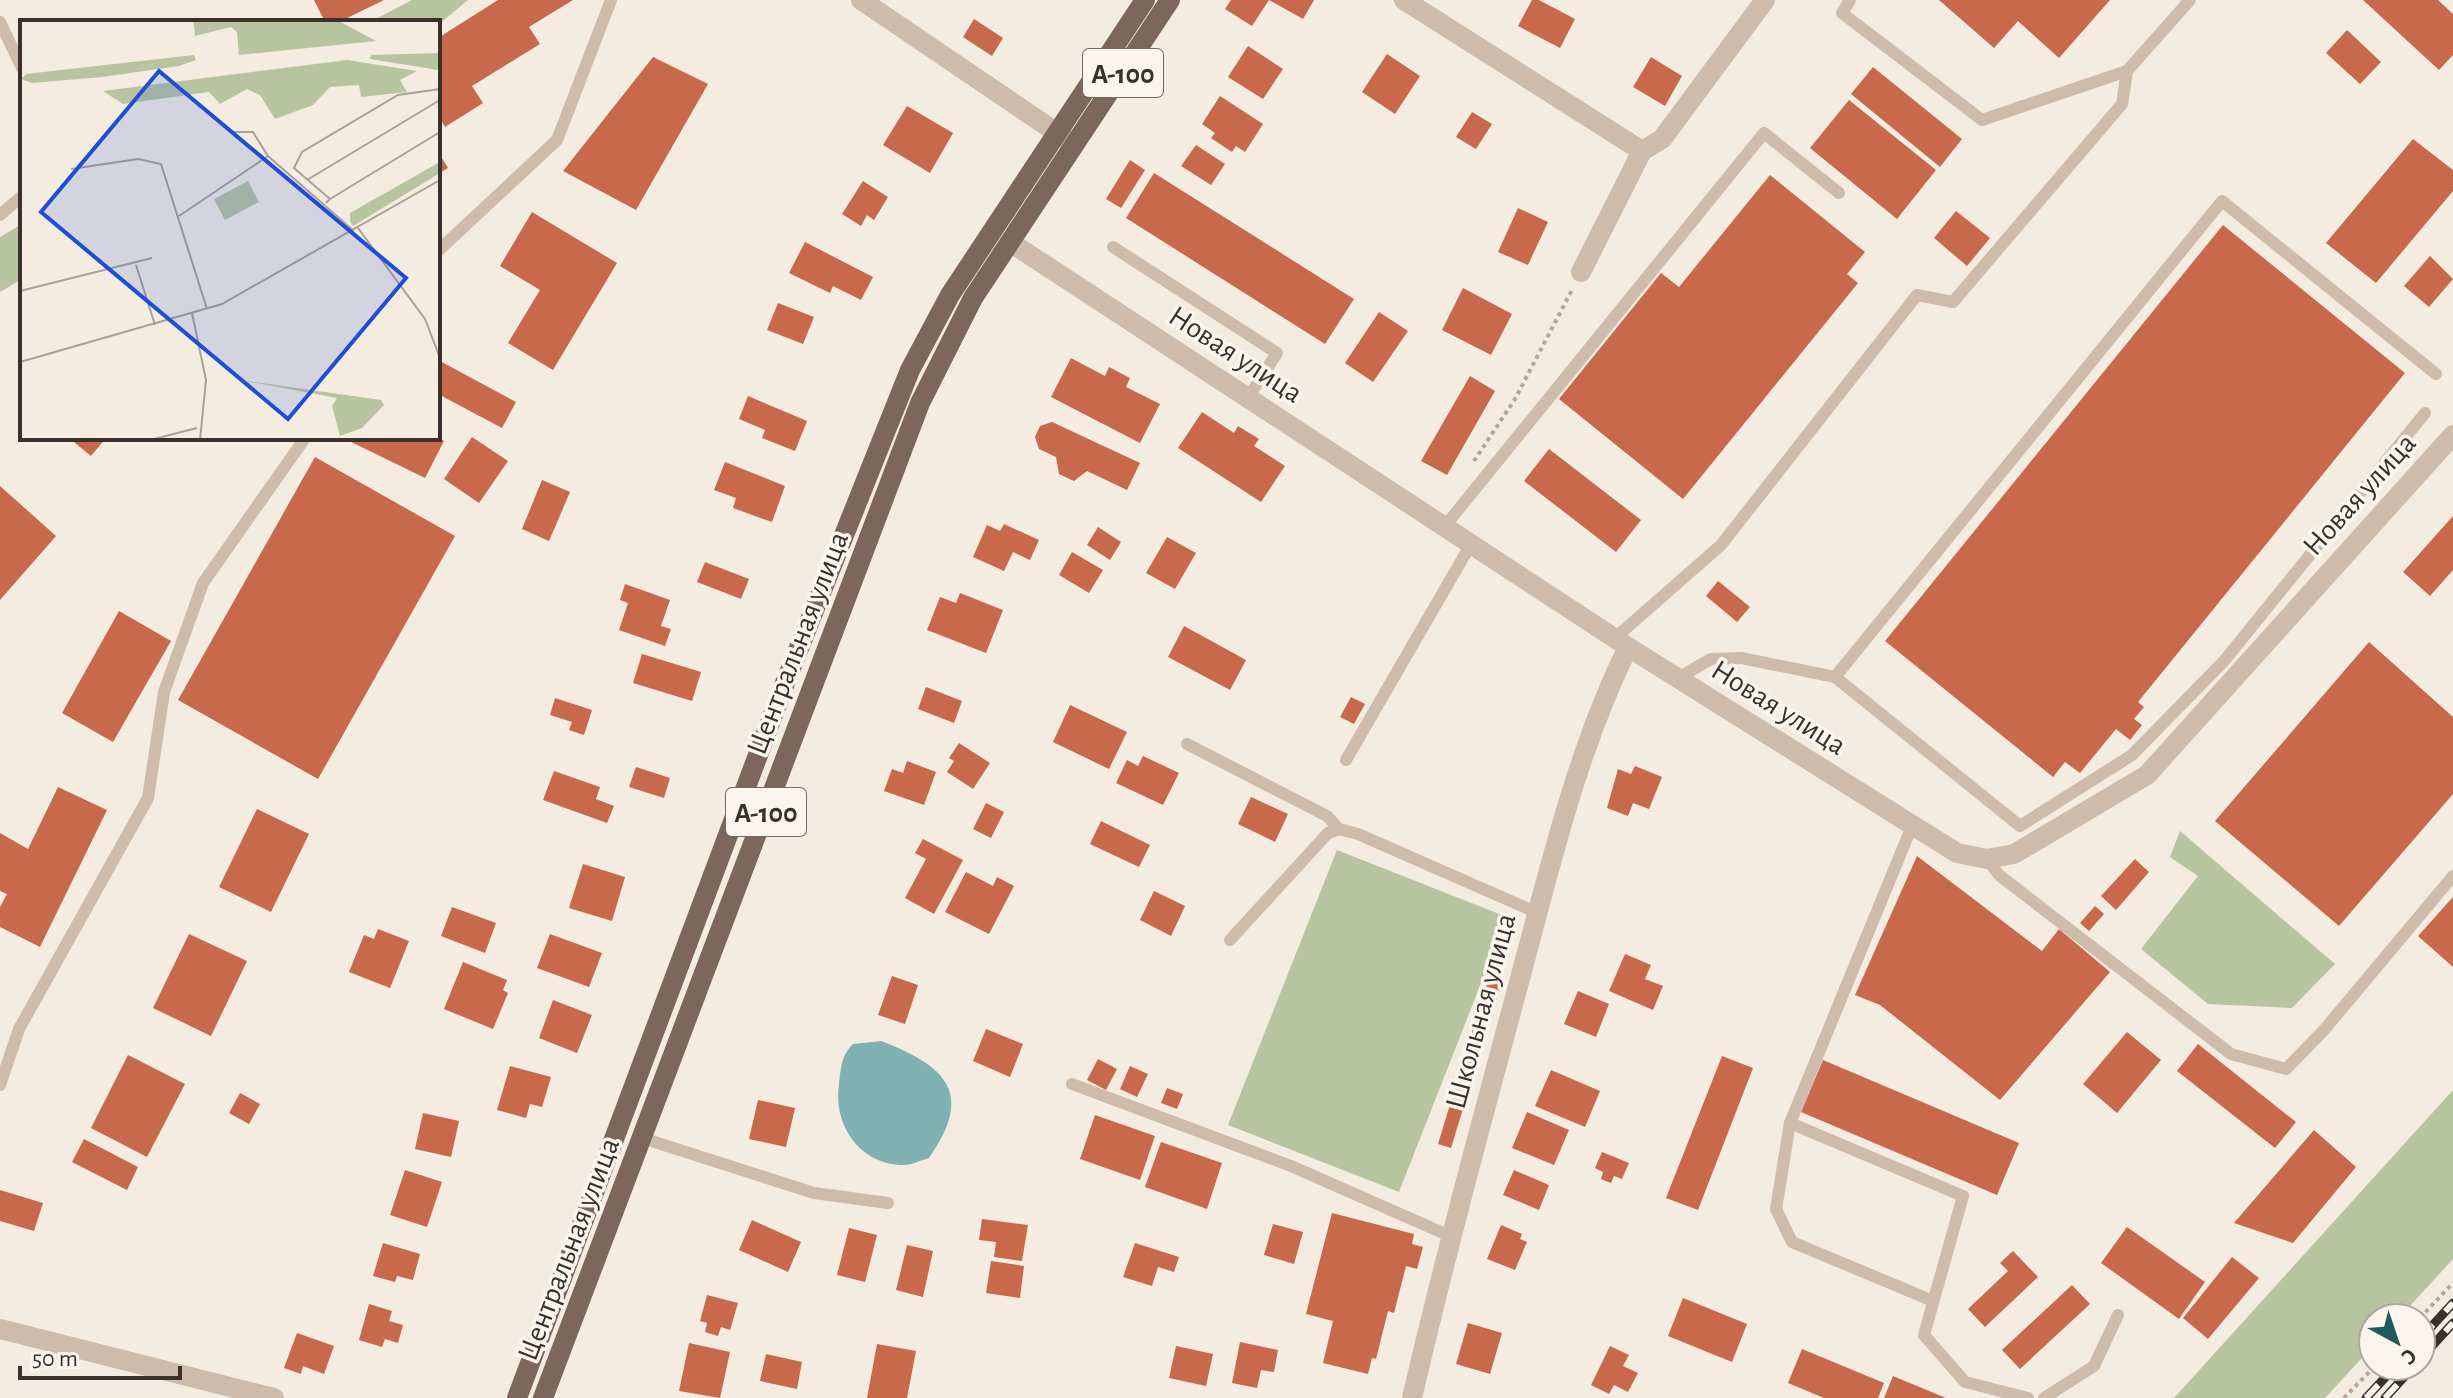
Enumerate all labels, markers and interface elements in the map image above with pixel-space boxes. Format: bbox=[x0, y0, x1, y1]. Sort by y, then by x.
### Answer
inset map bbox=[20, 20, 440, 440]
road number: А-100 bbox=[1083, 49, 1163, 97]
street label: Новая улица bbox=[1163, 301, 1308, 409]
street label: Новая улица bbox=[2298, 428, 2422, 561]
street label: Центральная улица bbox=[742, 528, 854, 759]
street label: Новая улица bbox=[1706, 655, 1851, 761]
road number: А-100 bbox=[726, 788, 806, 836]
street label: Школьная улица bbox=[1440, 910, 1521, 1112]
street label: Центральная улица bbox=[513, 1134, 625, 1365]
north arrow bbox=[2357, 1302, 2437, 1382]
scale bar bbox=[20, 1330, 180, 1380]
text: С bbox=[2397, 1344, 2421, 1369]
text: 50 m bbox=[32, 1347, 78, 1371]

